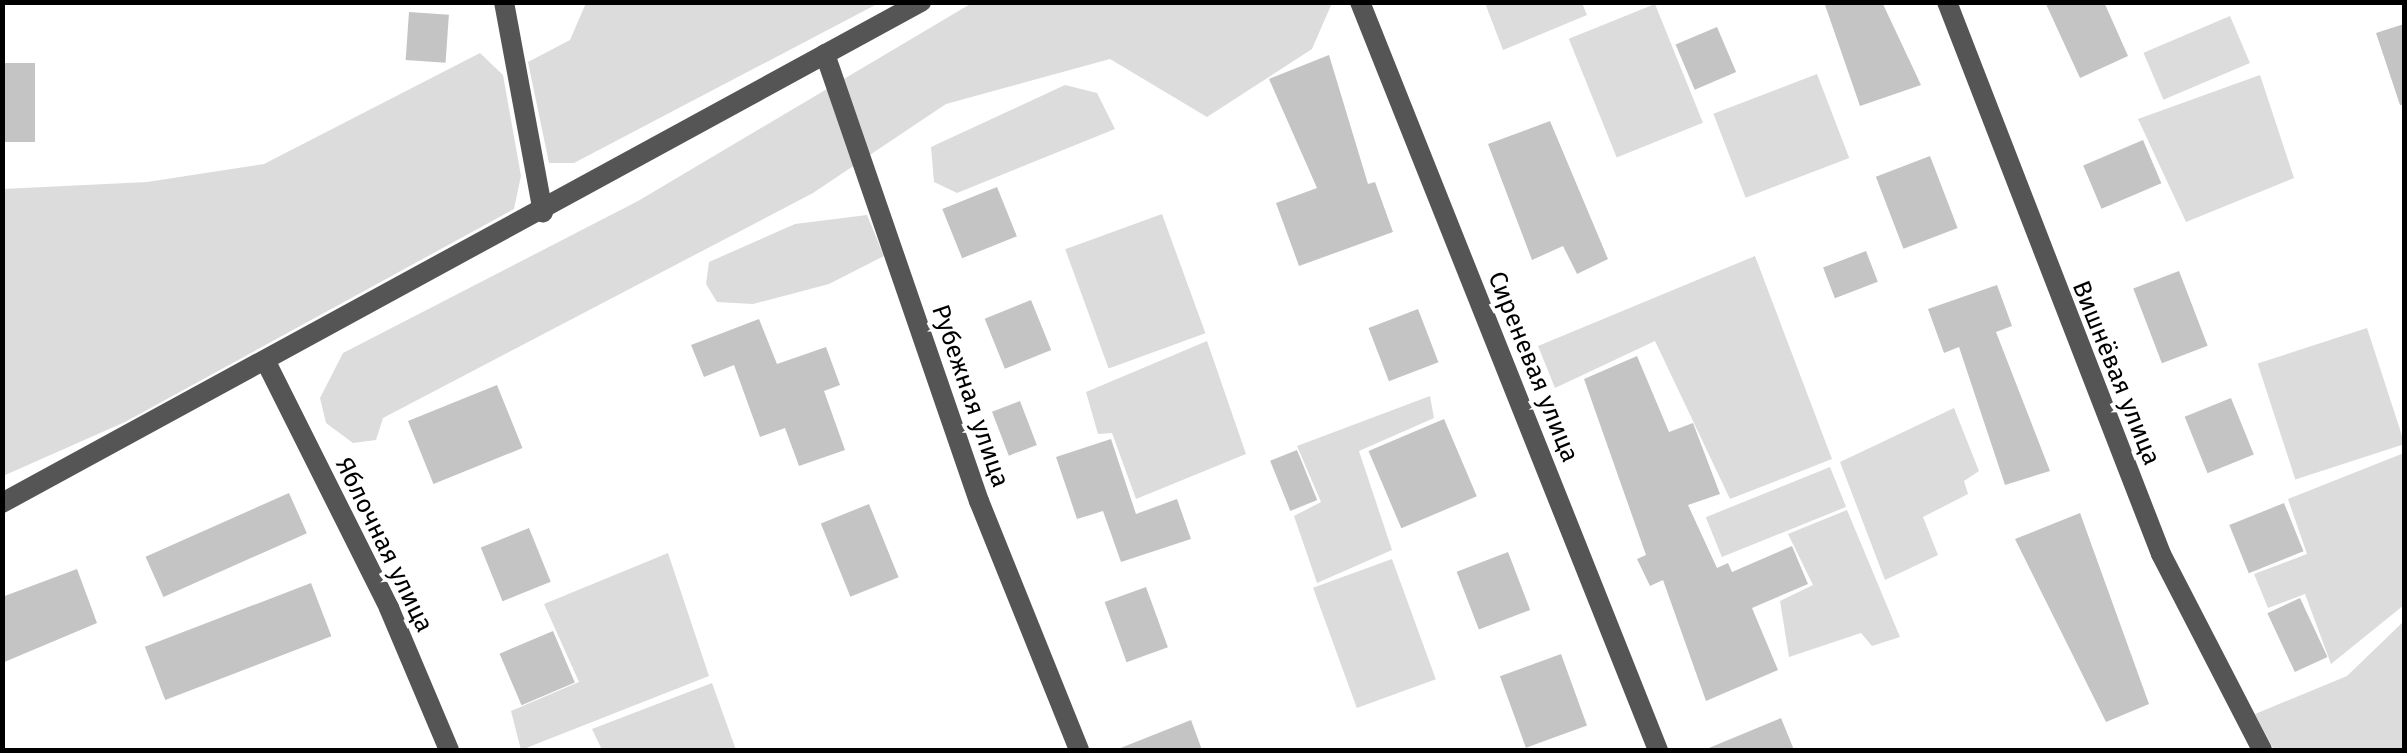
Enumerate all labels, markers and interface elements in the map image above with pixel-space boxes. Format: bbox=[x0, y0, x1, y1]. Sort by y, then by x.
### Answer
street label: Сиреневая улица bbox=[1481, 267, 1585, 467]
street label: Вишнёвая улица bbox=[2065, 276, 2167, 470]
street label: Рубежная улица bbox=[925, 301, 1015, 491]
street label: Яблочная улица bbox=[329, 453, 439, 637]

